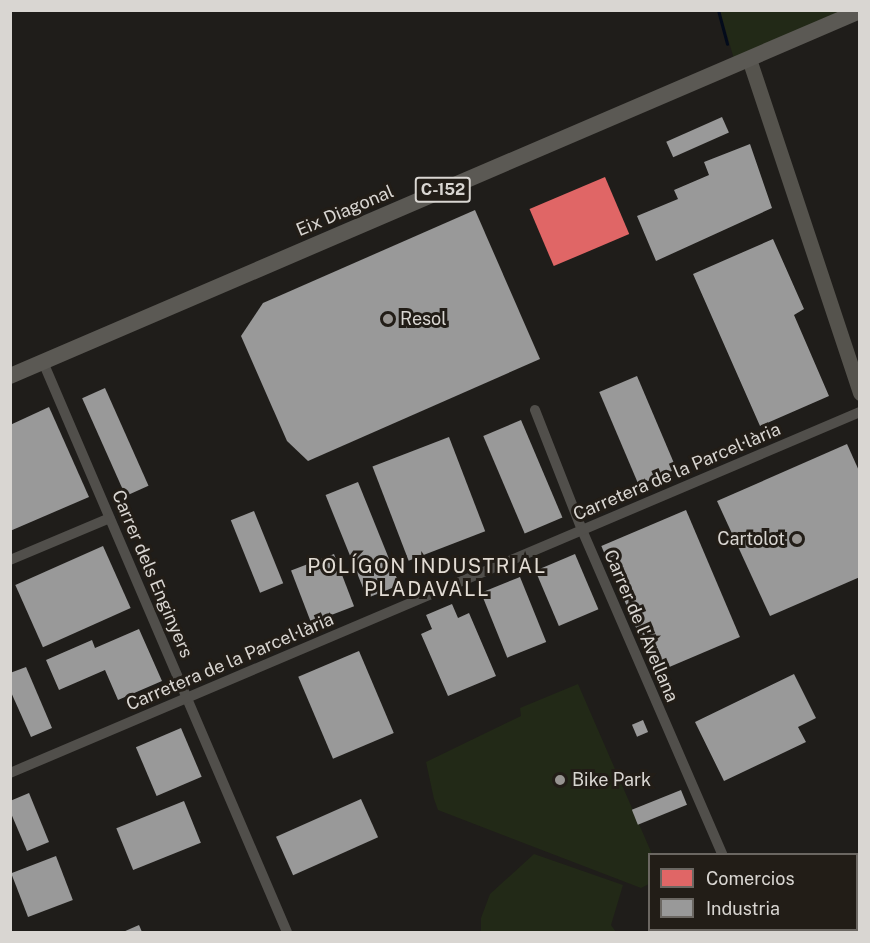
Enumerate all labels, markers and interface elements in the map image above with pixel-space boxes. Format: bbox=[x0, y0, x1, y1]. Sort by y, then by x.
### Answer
road number: C-152 bbox=[414, 177, 472, 203]
street label: Eix Diagonal bbox=[293, 181, 397, 241]
place label: Resol bbox=[400, 308, 447, 330]
marker: Resol bbox=[381, 312, 395, 326]
street label: Carretera de la Parcel·lària bbox=[570, 418, 784, 526]
street label: Carrer dels Enginyers bbox=[107, 487, 197, 661]
place label: Cartolot bbox=[717, 528, 785, 550]
marker: Cartolot bbox=[790, 532, 804, 546]
street label: Carrer de l'Avellana bbox=[599, 546, 683, 706]
district label: POLÍGON INDUSTRIAL PLADAVALL bbox=[307, 554, 547, 601]
street label: Carretera de la Parcel·lària bbox=[123, 608, 337, 716]
place label: Bike Park bbox=[572, 769, 651, 791]
marker: Bike Park bbox=[553, 773, 567, 787]
legend bbox=[648, 853, 858, 931]
text: Comercios bbox=[706, 868, 795, 889]
text: Industria bbox=[706, 898, 780, 919]

